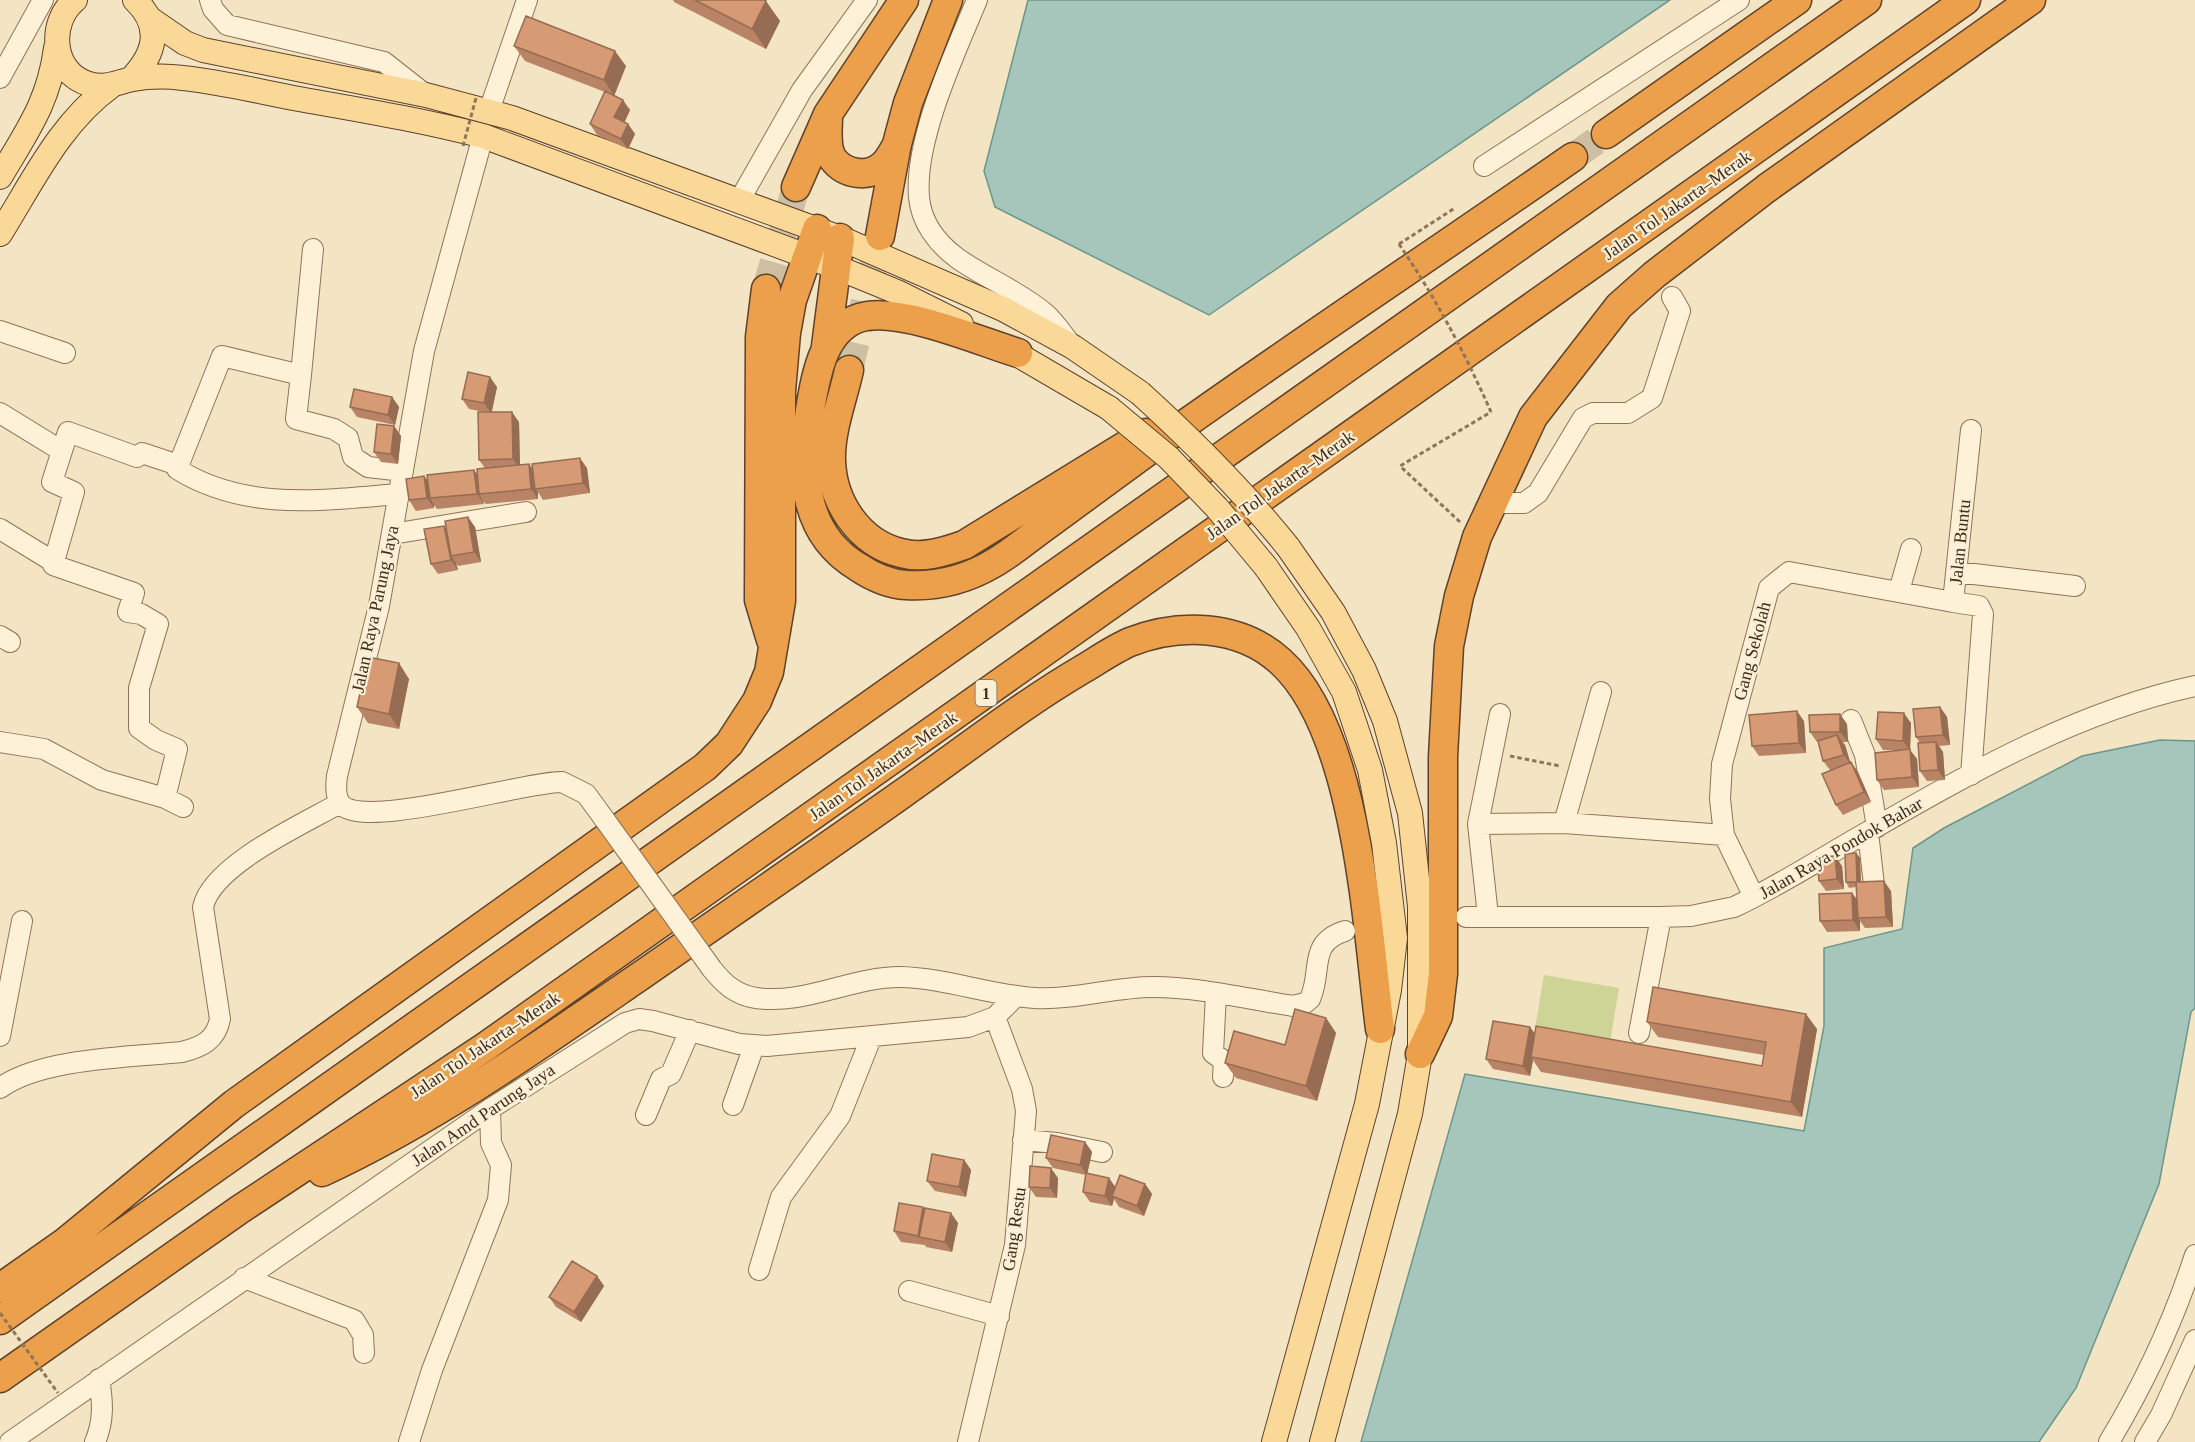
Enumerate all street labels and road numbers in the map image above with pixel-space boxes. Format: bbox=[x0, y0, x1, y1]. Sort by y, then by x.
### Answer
street label: Jalan Tol Jakarta–Merak bbox=[1599, 146, 1755, 264]
street label: Jalan Tol Jakarta–Merak bbox=[1202, 426, 1358, 544]
street label: Jalan Buntu bbox=[1946, 498, 1974, 586]
street label: Jalan Raya Parung Jaya bbox=[347, 524, 403, 694]
street label: Gang Sekolah bbox=[1729, 599, 1775, 703]
road number: 1 bbox=[976, 680, 996, 706]
street label: Jalan Tol Jakarta–Merak bbox=[805, 707, 961, 825]
street label: Jalan Raya Pondok Bahar bbox=[1756, 793, 1926, 903]
street label: Jalan Tol Jakarta–Merak bbox=[406, 987, 564, 1103]
street label: Jalan Amd Parung Jaya bbox=[408, 1060, 558, 1170]
street label: Gang Restu bbox=[998, 1186, 1030, 1272]

